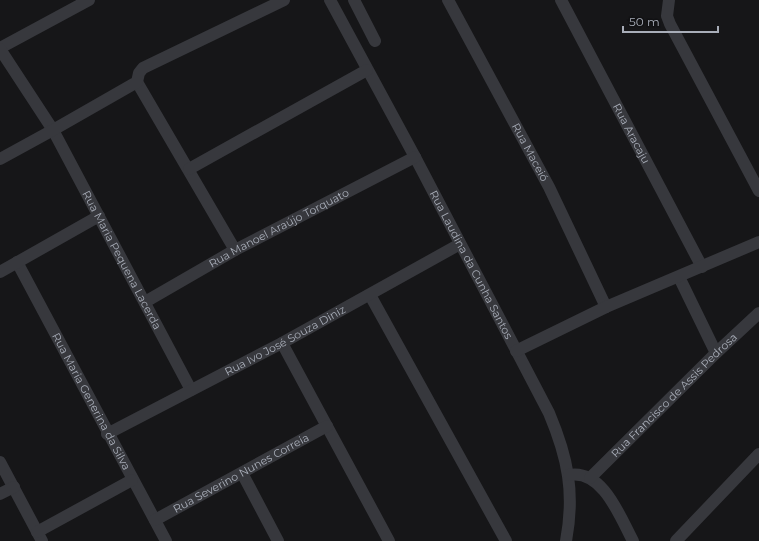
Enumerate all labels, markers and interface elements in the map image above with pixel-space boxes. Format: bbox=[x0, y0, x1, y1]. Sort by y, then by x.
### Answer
scale bar bbox=[623, 8, 718, 34]
text: 50 m bbox=[629, 14, 660, 29]
street label: Rua Aracaju bbox=[610, 101, 653, 166]
street label: Rua Maceió bbox=[509, 121, 552, 184]
street label: Rua Manoel Araújo Torquato bbox=[206, 185, 351, 271]
street label: Rua Maria Pequena Lacerda bbox=[79, 188, 165, 332]
street label: Rua Laudina da Cunha Santos bbox=[427, 188, 516, 342]
street label: Rua Ivo José Souza Diniz bbox=[222, 302, 348, 379]
street label: Rua Maria Generina da Silva bbox=[49, 330, 134, 472]
street label: Rua Francisco de Assis Pedrosa bbox=[608, 330, 740, 460]
street label: Rua Severino Nunes Correia bbox=[171, 430, 311, 516]

